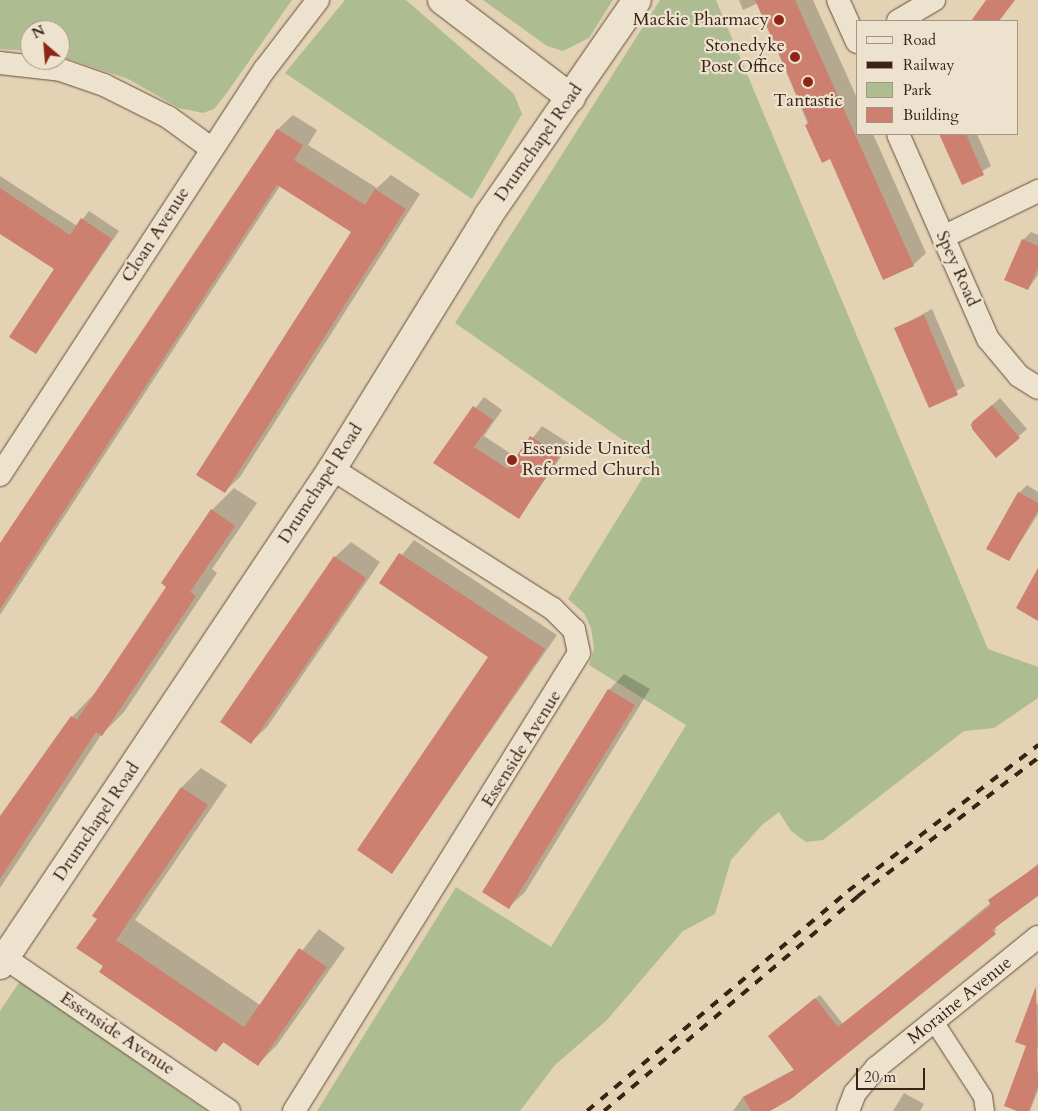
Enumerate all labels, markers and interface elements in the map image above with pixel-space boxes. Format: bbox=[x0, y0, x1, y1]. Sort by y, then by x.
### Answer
place label: Mackie Pharmacy bbox=[633, 9, 769, 31]
marker: Mackie Pharmacy bbox=[773, 14, 785, 26]
north arrow bbox=[20, 20, 70, 70]
legend bbox=[856, 20, 1018, 135]
text: N bbox=[29, 21, 48, 43]
text: Road bbox=[903, 30, 936, 50]
place label: Stonedyke Post Office bbox=[701, 36, 785, 78]
marker: Stonedyke Post Office bbox=[789, 51, 801, 63]
text: Railway bbox=[903, 55, 954, 75]
marker: Tantastic bbox=[802, 76, 814, 88]
street label: Drumchapel Road bbox=[490, 80, 588, 206]
text: Park bbox=[903, 80, 932, 100]
place label: Tantastic bbox=[773, 90, 843, 112]
text: Building bbox=[903, 105, 959, 125]
street label: Cloan Avenue bbox=[117, 183, 195, 287]
street label: Spey Road bbox=[931, 228, 983, 310]
street label: Drumchapel Road bbox=[274, 420, 368, 548]
place label: Essenside United Reformed Church bbox=[522, 439, 660, 482]
marker: Essenside United Reformed Church bbox=[506, 454, 518, 466]
street label: Essenside Avenue bbox=[477, 687, 567, 811]
street label: Drumchapel Road bbox=[49, 758, 145, 886]
street label: Moraine Avenue bbox=[904, 952, 1016, 1050]
street label: Essenside Avenue bbox=[56, 988, 178, 1080]
scale bar bbox=[858, 1058, 927, 1090]
text: 20 m bbox=[864, 1067, 896, 1087]

